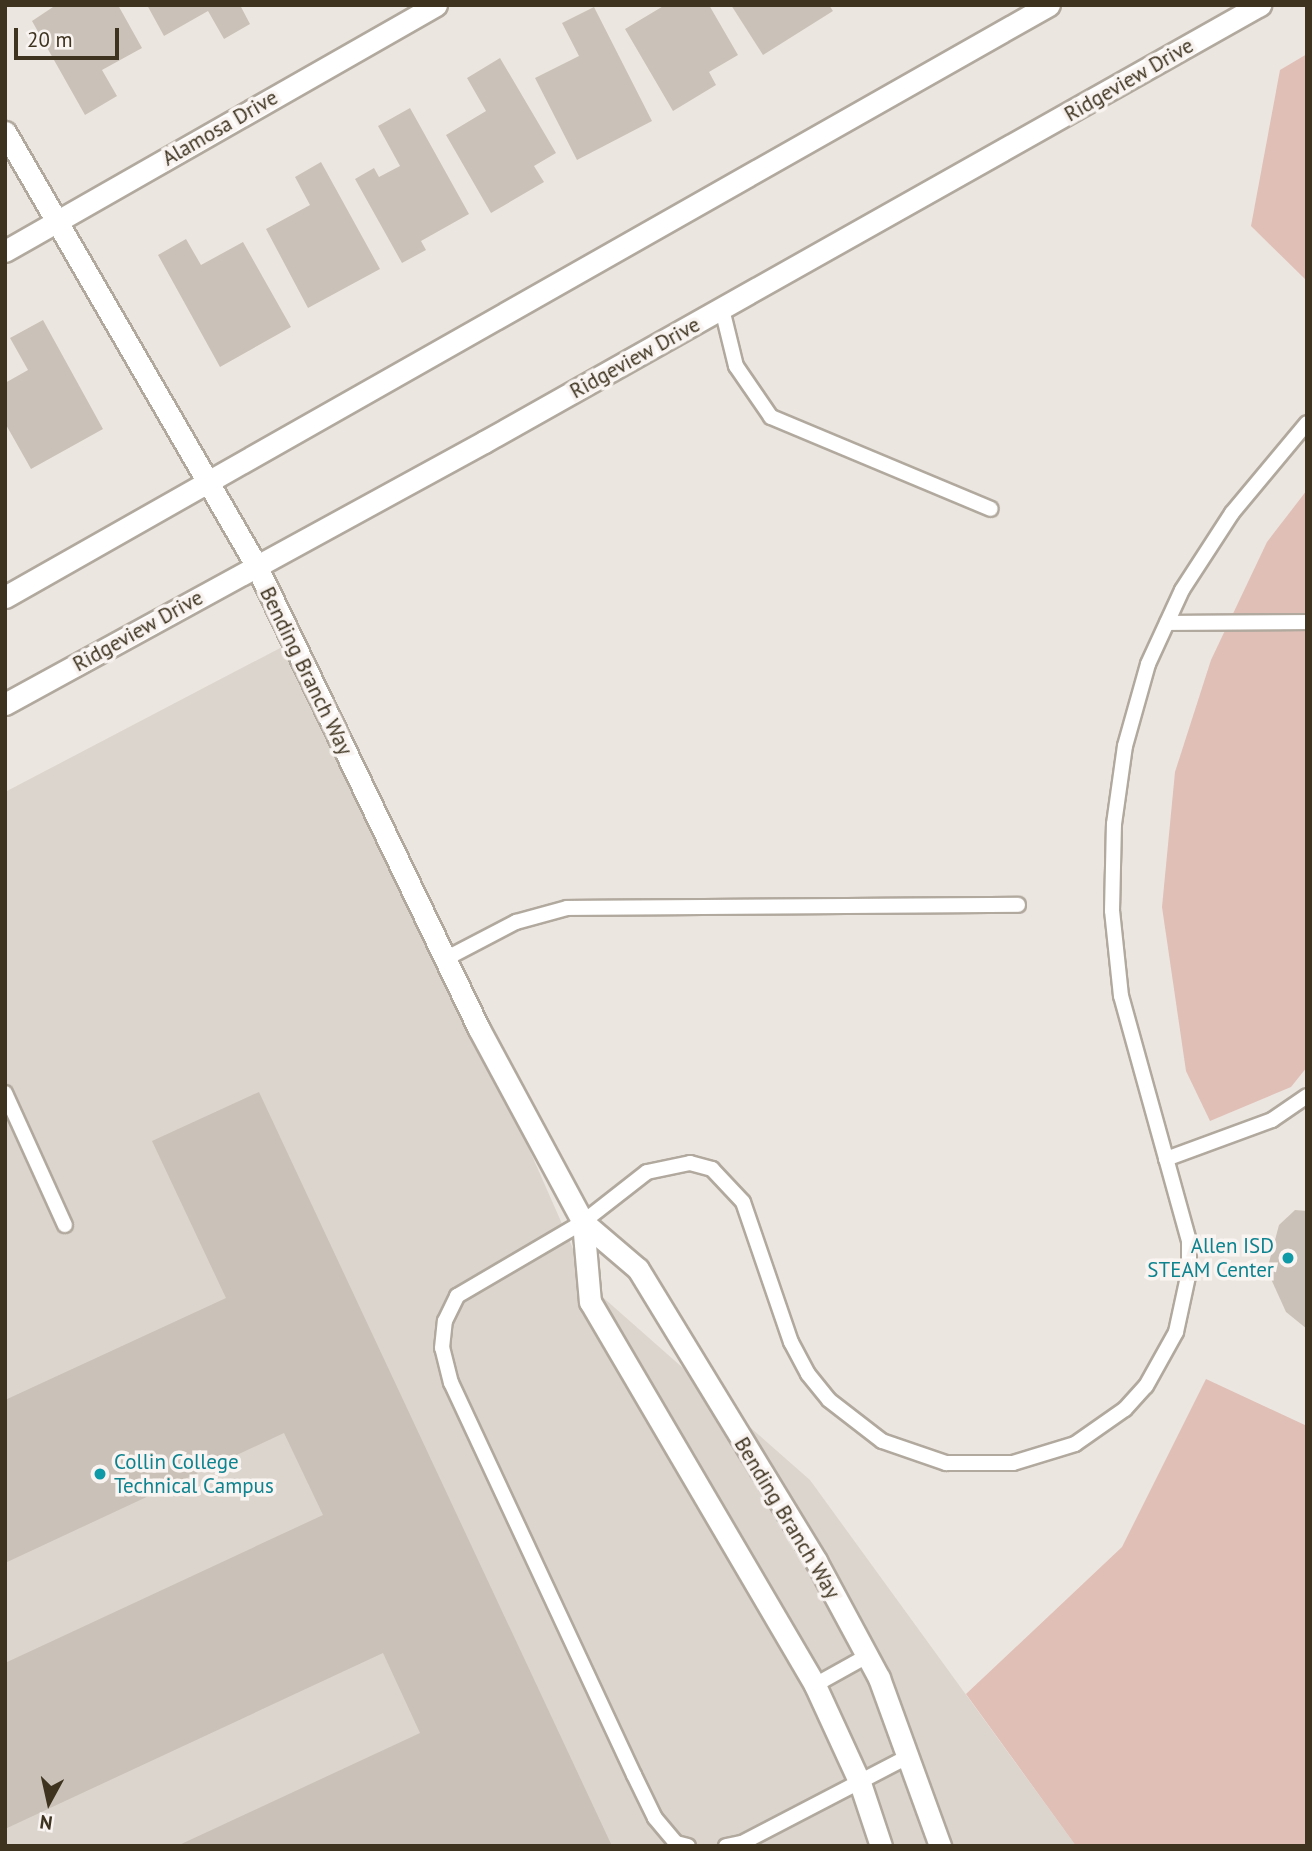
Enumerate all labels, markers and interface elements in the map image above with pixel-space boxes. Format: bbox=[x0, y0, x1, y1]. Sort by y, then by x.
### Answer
scale bar bbox=[18, 14, 122, 58]
text: 20 m bbox=[27, 26, 73, 53]
street label: Ridgeview Drive bbox=[1060, 33, 1198, 127]
street label: Alamosa Drive bbox=[158, 85, 282, 171]
street label: Ridgeview Drive bbox=[565, 312, 705, 404]
street label: Bending Branch Way bbox=[254, 583, 358, 759]
street label: Ridgeview Drive bbox=[68, 585, 208, 677]
place label: Allen ISD STEAM Center bbox=[1147, 1233, 1274, 1283]
marker: Allen ISD STEAM Center bbox=[1280, 1250, 1296, 1266]
street label: Bending Branch Way bbox=[729, 1433, 845, 1603]
place label: Collin College Technical Campus bbox=[114, 1449, 274, 1499]
marker: Collin College Technical Campus bbox=[92, 1466, 108, 1482]
north arrow bbox=[14, 1767, 84, 1837]
text: N bbox=[38, 1810, 54, 1836]

